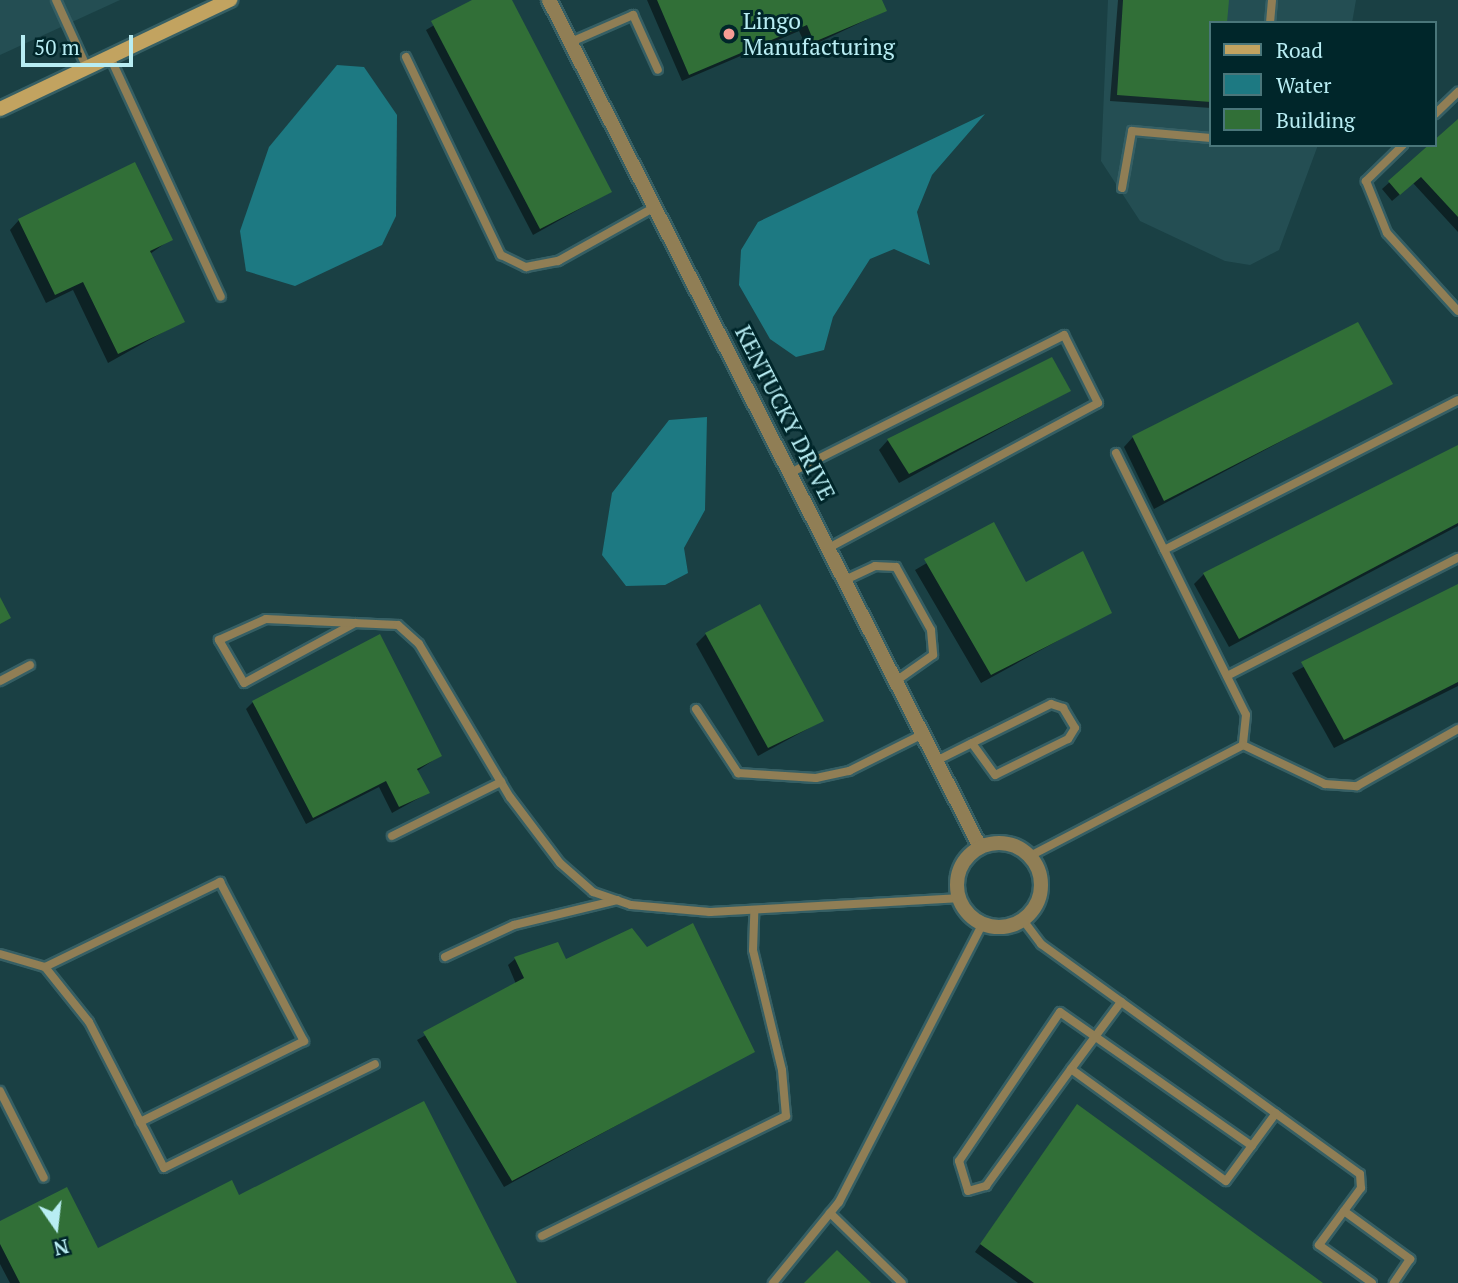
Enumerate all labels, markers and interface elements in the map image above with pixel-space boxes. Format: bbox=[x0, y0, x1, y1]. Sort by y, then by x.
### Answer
place label: Lingo Manufacturing bbox=[743, 7, 895, 61]
scale bar bbox=[24, 21, 136, 65]
legend bbox=[1210, 21, 1437, 147]
marker: Lingo Manufacturing bbox=[721, 26, 737, 42]
text: 50 m bbox=[34, 33, 80, 61]
text: Road bbox=[1276, 36, 1323, 64]
text: Water bbox=[1276, 71, 1331, 99]
text: Building bbox=[1276, 106, 1355, 134]
street label: KENTUCKY DRIVE bbox=[729, 321, 841, 505]
north arrow bbox=[21, 1192, 91, 1262]
text: N bbox=[51, 1234, 71, 1262]

